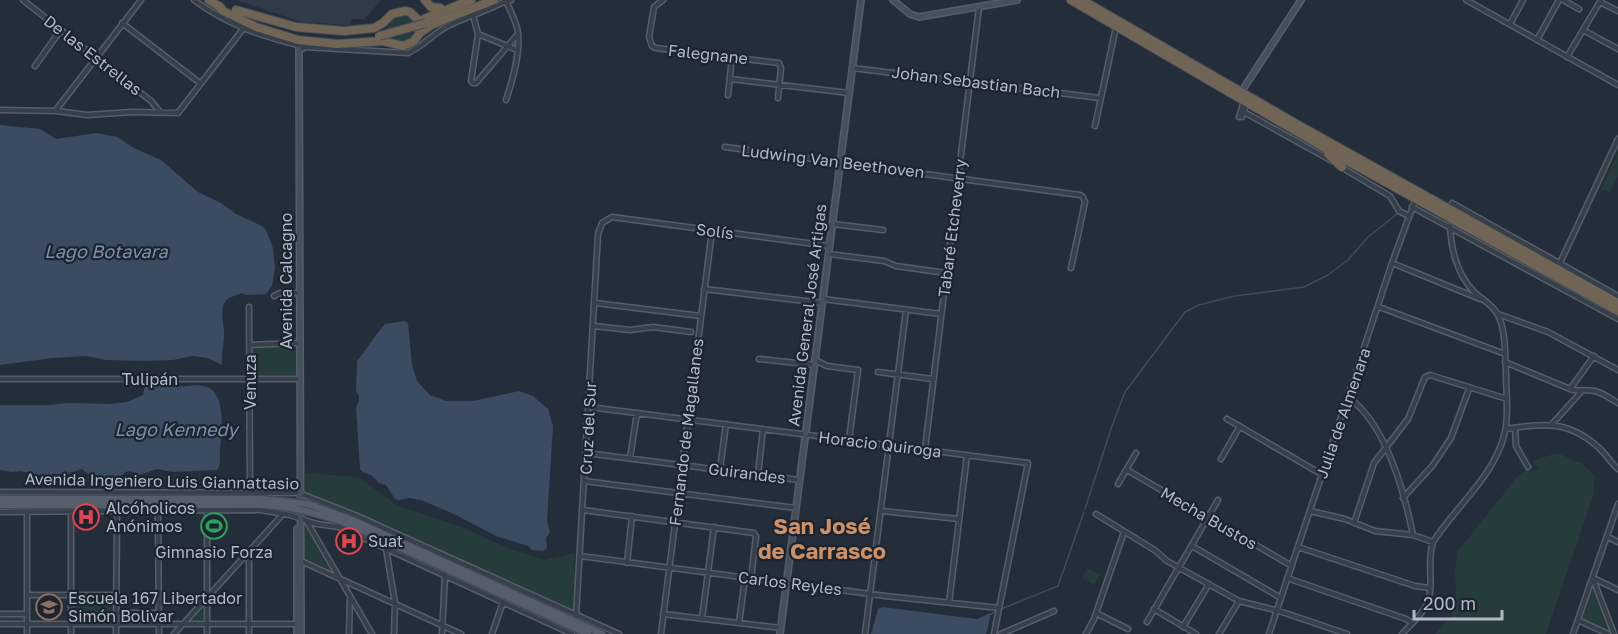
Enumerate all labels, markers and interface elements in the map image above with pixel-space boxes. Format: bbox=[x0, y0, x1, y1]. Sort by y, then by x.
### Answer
street label: De las Estrellas bbox=[40, 11, 146, 99]
street label: Falegnane bbox=[667, 40, 749, 68]
street label: Johan Sebastian Bach bbox=[890, 62, 1062, 102]
street label: Ludwing Van Beethoven bbox=[740, 140, 926, 182]
street label: Tabaré Etcheverry bbox=[934, 158, 970, 298]
street label: Avenida General José Artigas bbox=[783, 203, 831, 427]
street label: Avenida Calcagno bbox=[276, 213, 296, 349]
street label: Solís bbox=[695, 219, 735, 243]
water label: Lago Botavara bbox=[44, 240, 169, 262]
street label: Fernando de Magallanes bbox=[665, 337, 707, 527]
street label: Julia de Almenara bbox=[1311, 345, 1375, 481]
street label: Venuza bbox=[240, 354, 260, 410]
street label: Tulipán bbox=[122, 369, 178, 389]
street label: Cruz del Sur bbox=[576, 381, 600, 475]
water label: Lago Kennedy bbox=[114, 418, 241, 440]
street label: Horacio Quiroga bbox=[817, 427, 943, 461]
street label: Guirandes bbox=[707, 458, 787, 488]
street label: Avenida Ingeniero Luis Giannattasio bbox=[25, 469, 299, 493]
street label: Mecha Bustos bbox=[1157, 482, 1261, 554]
place label: Alcóholicos Anónimos bbox=[106, 498, 195, 536]
hospital icon: Alcóholicos Anónimos bbox=[71, 502, 101, 532]
sports icon: Gimnasio Forza bbox=[199, 511, 229, 541]
district label: San José de Carrasco bbox=[758, 512, 886, 564]
hospital icon: Suat bbox=[334, 526, 364, 556]
place label: Suat bbox=[368, 531, 403, 551]
place label: Gimnasio Forza bbox=[155, 542, 273, 562]
street label: Carlos Reyles bbox=[737, 567, 843, 599]
scale bar bbox=[1414, 583, 1502, 621]
place label: Escuela 167 Libertador Simón Bolivar bbox=[68, 588, 242, 626]
school or university icon: Escuela 167 Libertador Simón Bolivar bbox=[34, 592, 64, 622]
text: 200 m bbox=[1423, 592, 1476, 614]

